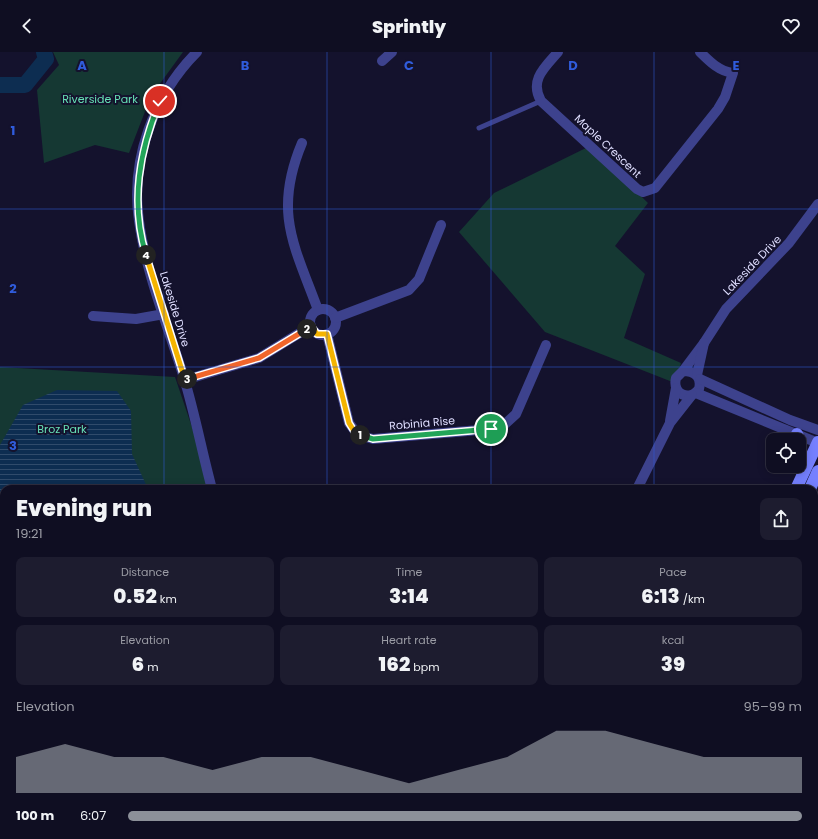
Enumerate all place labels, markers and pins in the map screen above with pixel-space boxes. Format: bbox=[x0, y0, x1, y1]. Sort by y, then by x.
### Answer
pin bbox=[143, 84, 177, 118]
pin: 4 bbox=[136, 245, 156, 265]
pin: 2 bbox=[297, 319, 317, 339]
pin: 3 bbox=[177, 369, 197, 389]
pin bbox=[474, 412, 508, 446]
pin: 1 bbox=[350, 425, 370, 445]

